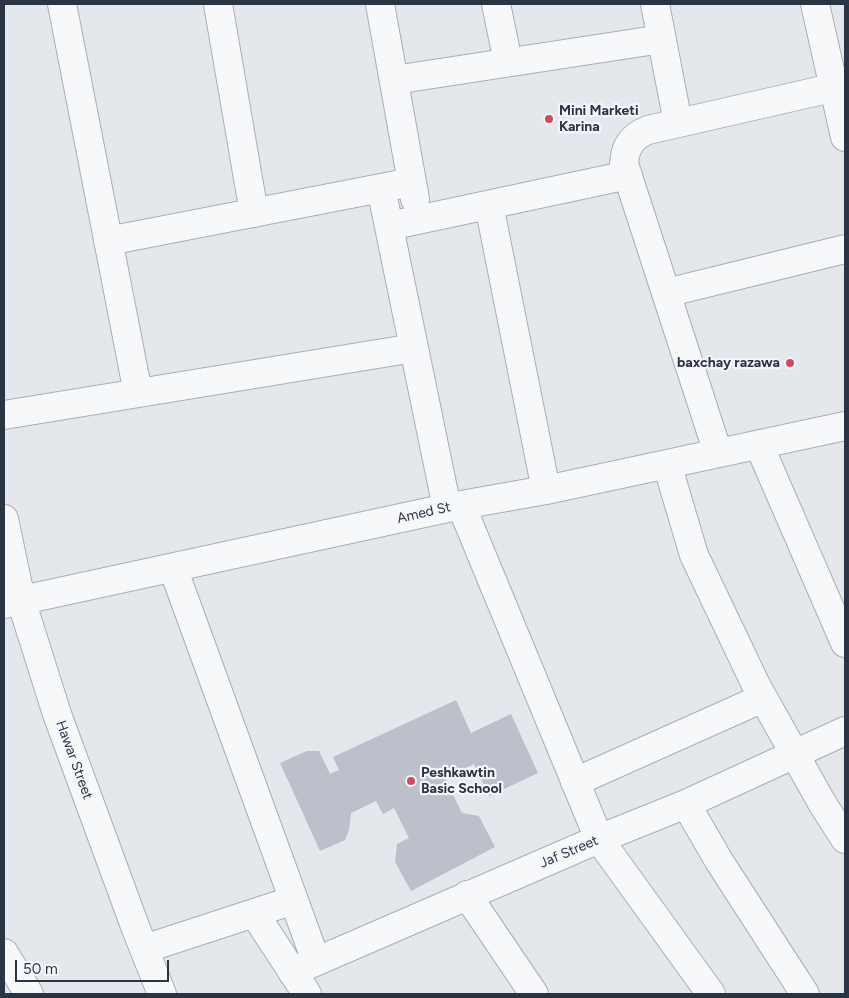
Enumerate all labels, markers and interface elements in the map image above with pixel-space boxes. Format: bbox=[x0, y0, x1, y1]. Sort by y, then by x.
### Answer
place label: Mini Marketi Karina bbox=[559, 103, 639, 136]
marker: Mini Marketi Karina bbox=[543, 113, 555, 125]
place label: baxchay razawa bbox=[677, 355, 780, 371]
marker: baxchay razawa bbox=[784, 357, 796, 369]
street label: Amed St bbox=[396, 499, 452, 527]
street label: Hawar Street bbox=[52, 718, 96, 802]
place label: Peshkawtin Basic School bbox=[421, 765, 502, 798]
marker: Peshkawtin Basic School bbox=[405, 775, 417, 787]
street label: Jaf Street bbox=[537, 832, 601, 872]
scale bar bbox=[18, 950, 171, 982]
text: 50 m bbox=[23, 960, 58, 978]

